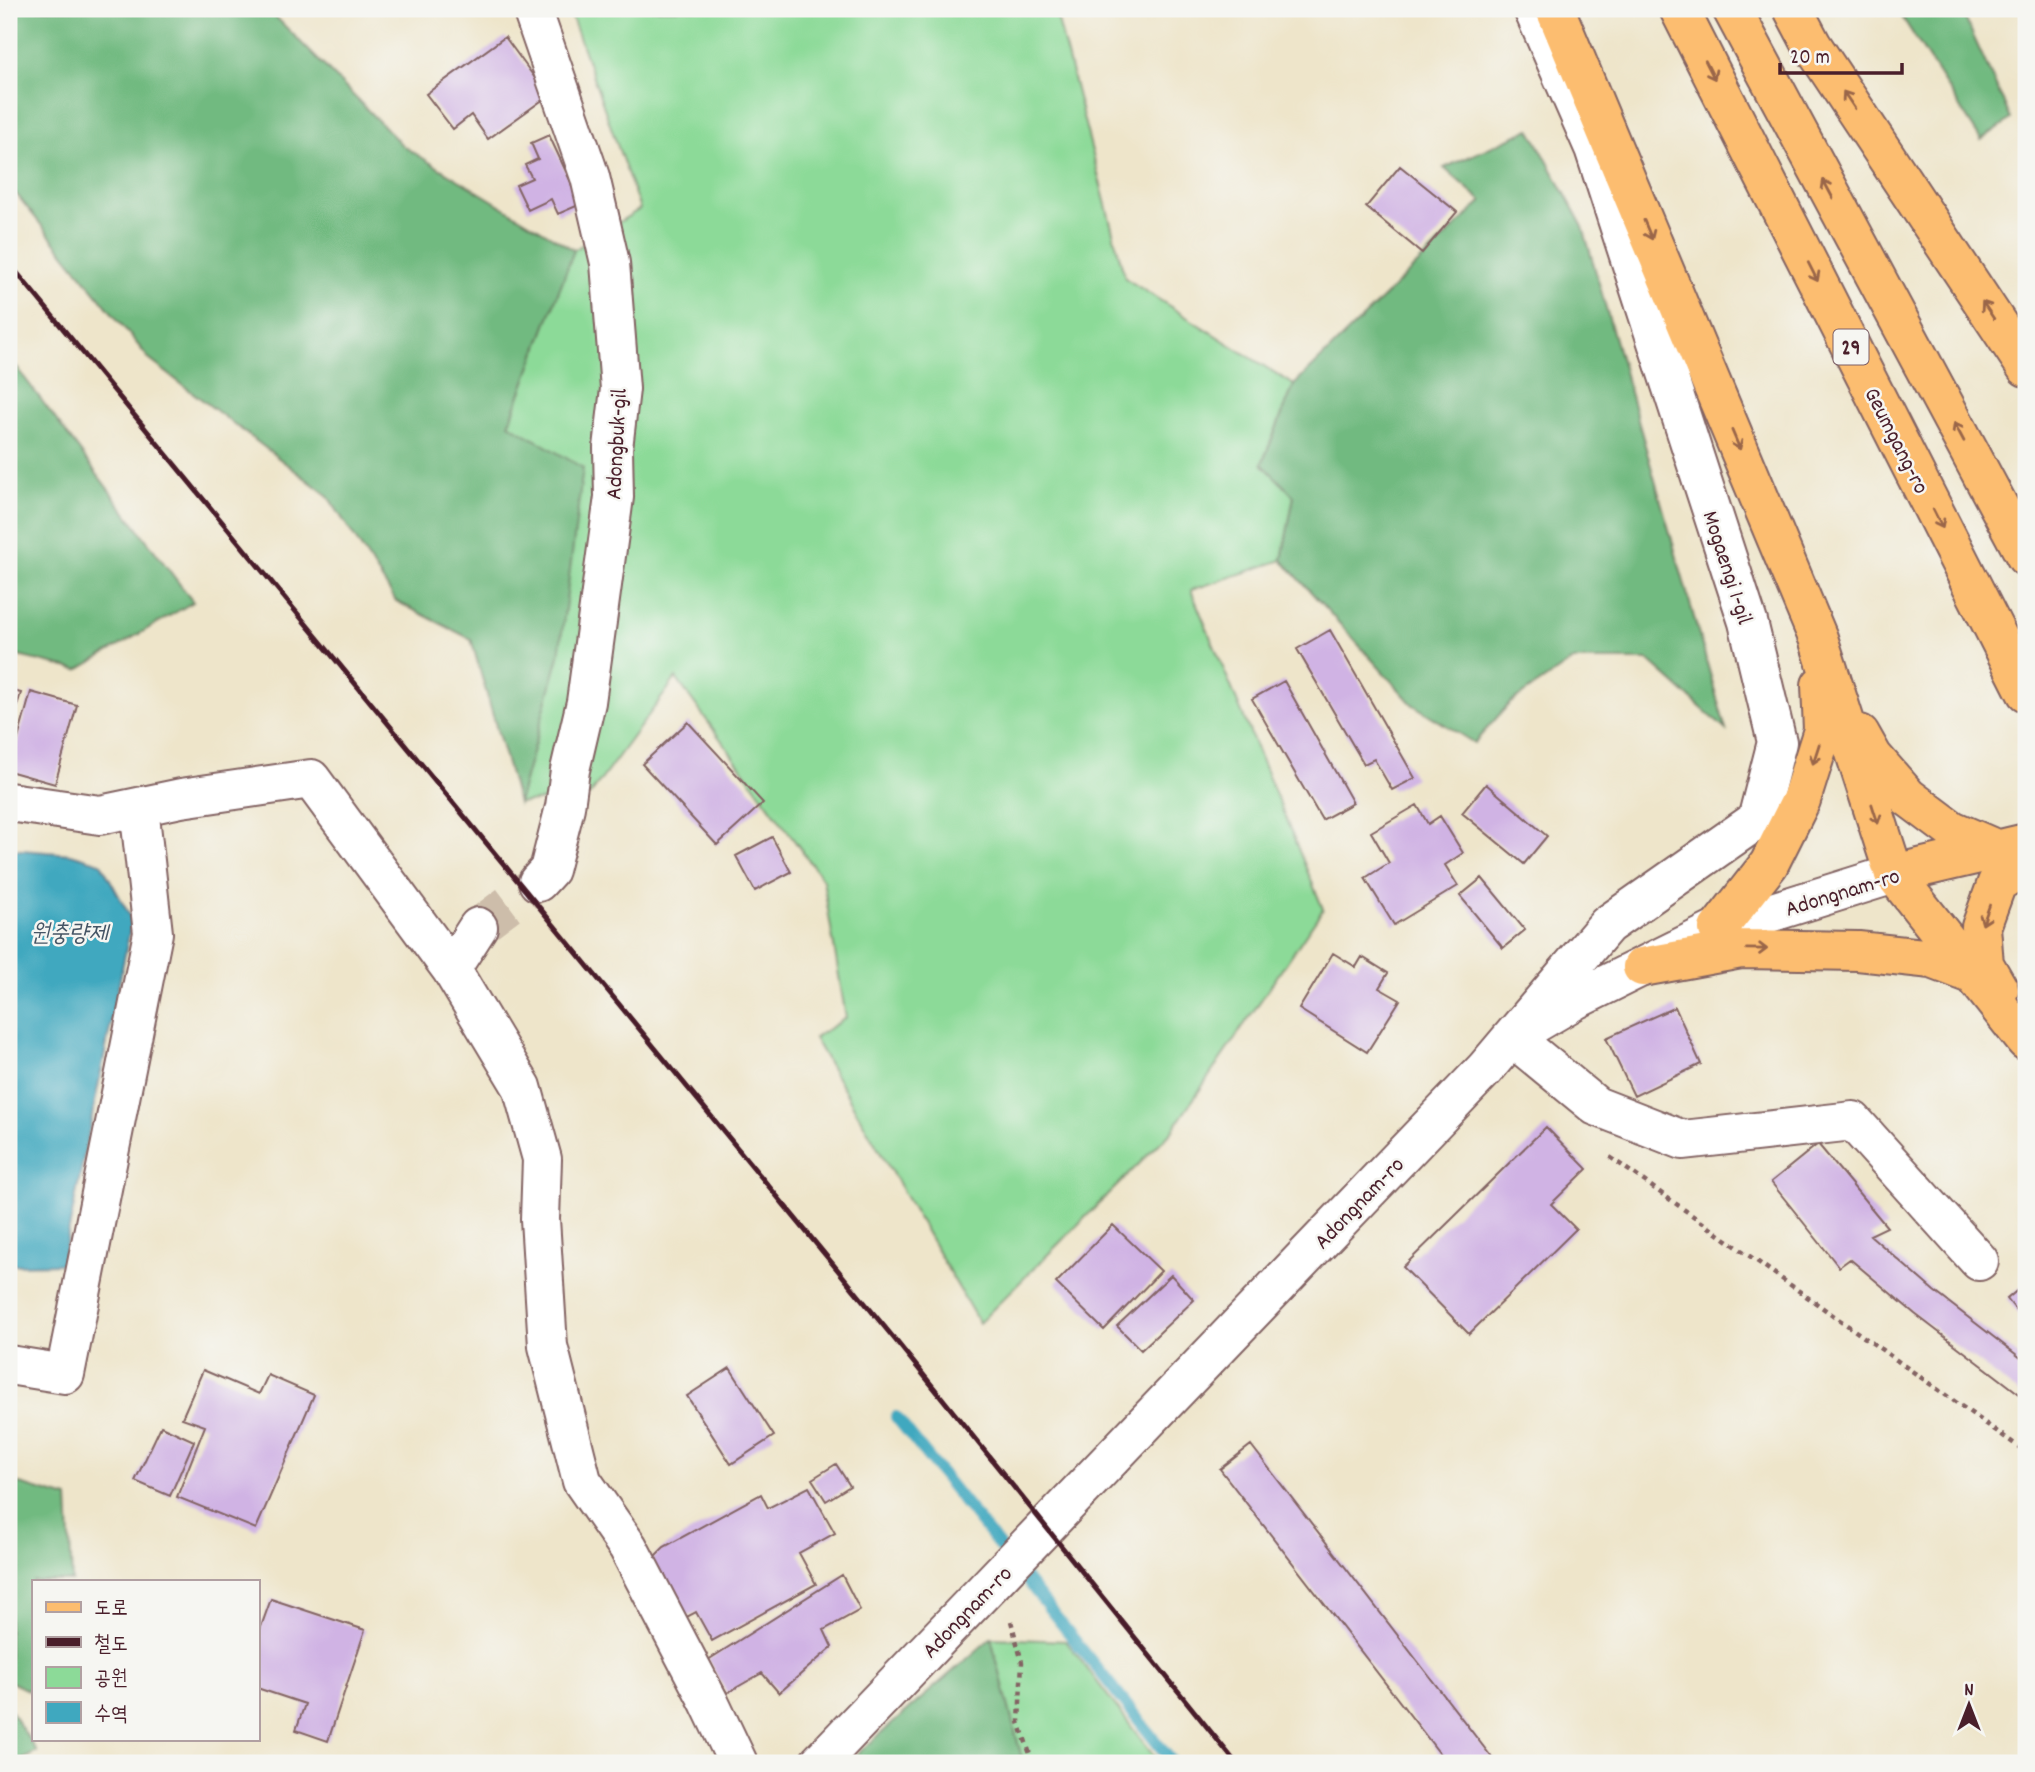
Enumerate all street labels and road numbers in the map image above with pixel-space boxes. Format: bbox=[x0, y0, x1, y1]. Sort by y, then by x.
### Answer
road number: 29 bbox=[1834, 330, 1868, 364]
street label: Geumgang-ro bbox=[1854, 383, 1936, 501]
street label: Adongbuk-gil bbox=[599, 387, 638, 501]
street label: Mogaengi 1-gil bbox=[1692, 507, 1760, 630]
street label: Adongnam-ro bbox=[1782, 861, 1904, 927]
street label: Adongnam-ro bbox=[1308, 1150, 1413, 1258]
street label: Adongnam-ro bbox=[916, 1559, 1021, 1667]

